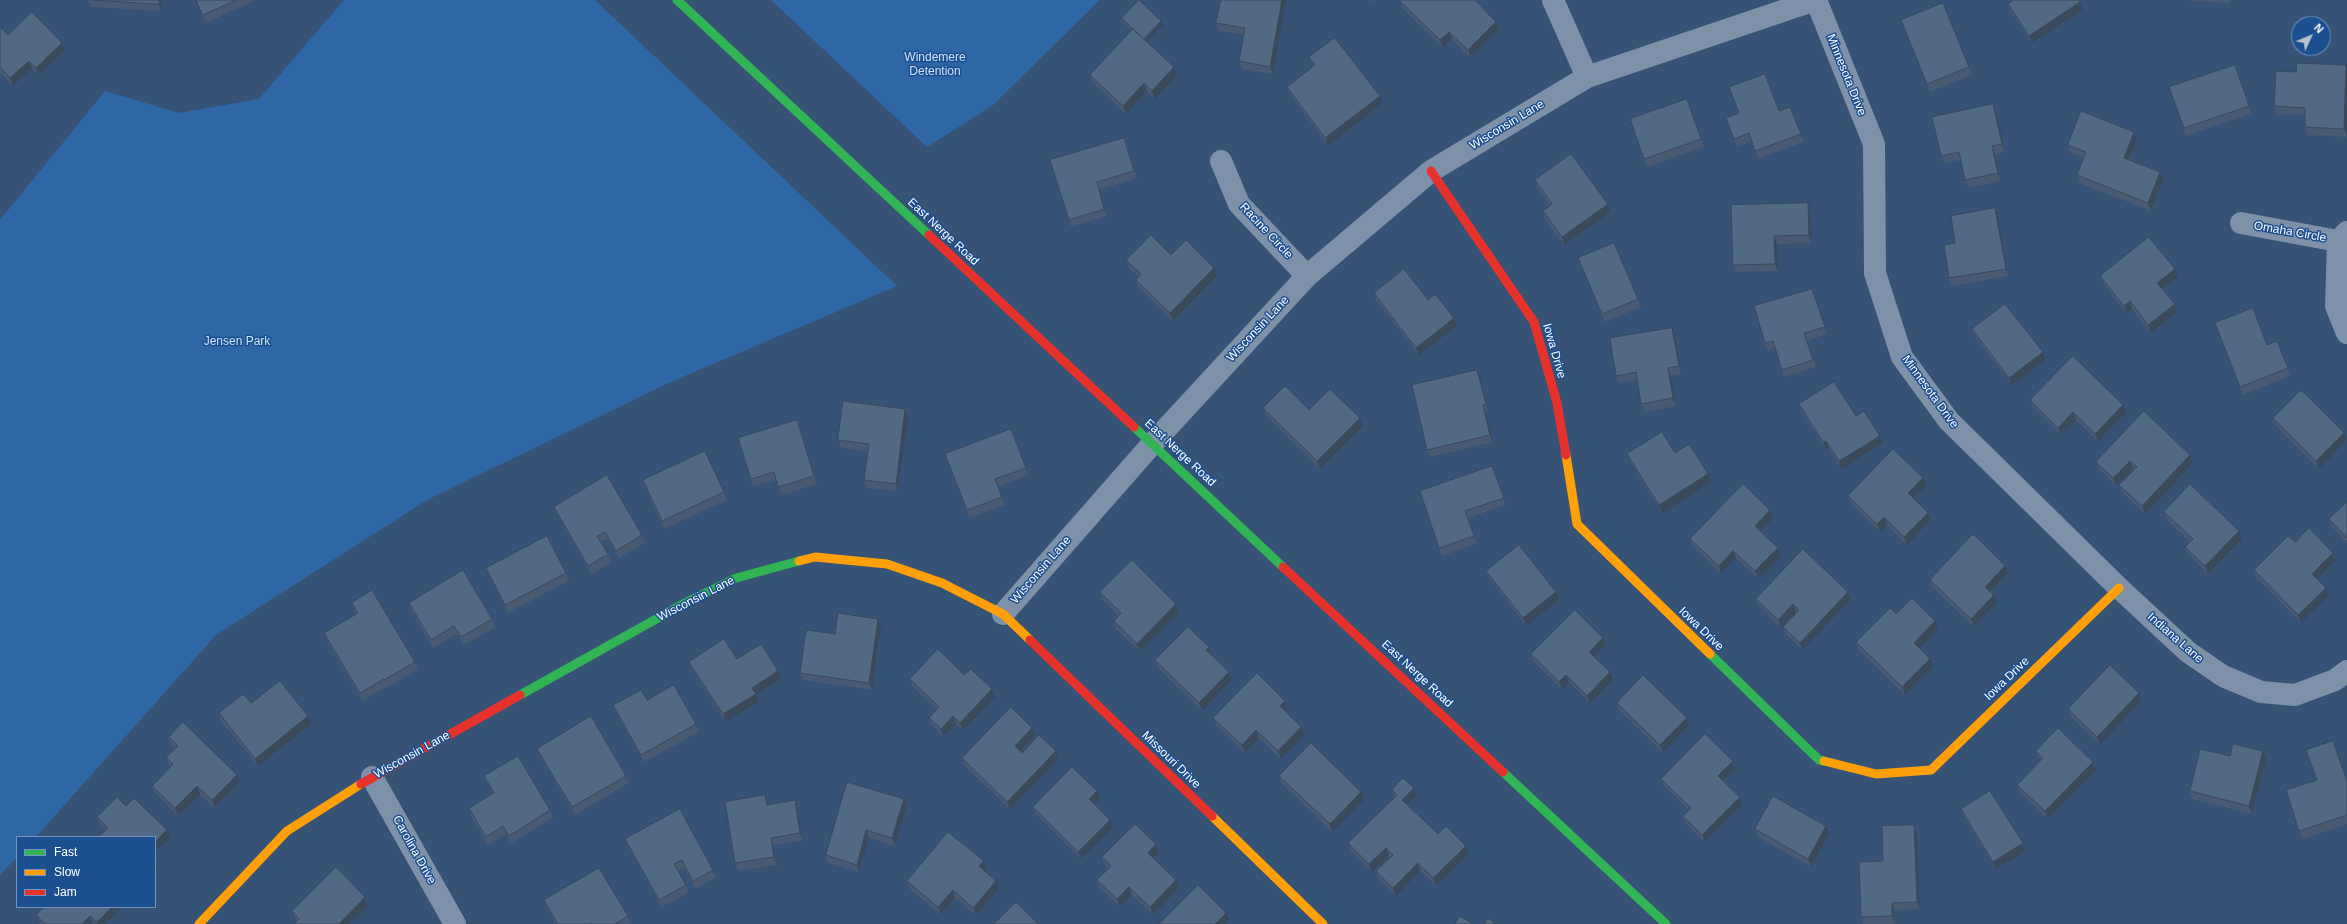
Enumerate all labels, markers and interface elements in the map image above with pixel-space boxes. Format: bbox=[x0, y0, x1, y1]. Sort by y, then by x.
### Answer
north arrow bbox=[2291, 16, 2331, 56]
text: N bbox=[2312, 21, 2326, 35]
street label: Minnesota Drive bbox=[1823, 32, 1869, 118]
park label: Windemere Detention bbox=[904, 51, 966, 79]
street label: Wisconsin Lane bbox=[1467, 97, 1547, 153]
street label: East Nerge Road bbox=[904, 195, 982, 269]
street label: Racine Circle bbox=[1236, 200, 1296, 262]
street label: Omaha Circle bbox=[2253, 219, 2327, 245]
street label: Wisconsin Lane bbox=[1224, 293, 1292, 365]
street label: Iowa Drive bbox=[1539, 322, 1569, 380]
park label: Jensen Park bbox=[204, 335, 270, 349]
street label: Minnesota Drive bbox=[1899, 353, 1961, 431]
street label: East Nerge Road bbox=[1141, 416, 1219, 490]
street label: Wisconsin Lane bbox=[1008, 533, 1074, 607]
street label: Wisconsin Lane bbox=[655, 573, 737, 625]
street label: Iowa Drive bbox=[1676, 604, 1726, 654]
street label: Indiana Lane bbox=[2144, 610, 2206, 666]
street label: East Nerge Road bbox=[1378, 637, 1456, 711]
street label: Iowa Drive bbox=[1982, 654, 2032, 704]
street label: Wisconsin Lane bbox=[371, 728, 453, 782]
street label: Missouri Drive bbox=[1139, 728, 1203, 792]
street label: Carolina Drive bbox=[389, 813, 439, 887]
legend bbox=[16, 836, 156, 908]
text: Fast bbox=[54, 845, 77, 859]
text: Slow bbox=[54, 865, 80, 879]
text: Jam bbox=[54, 885, 77, 899]

